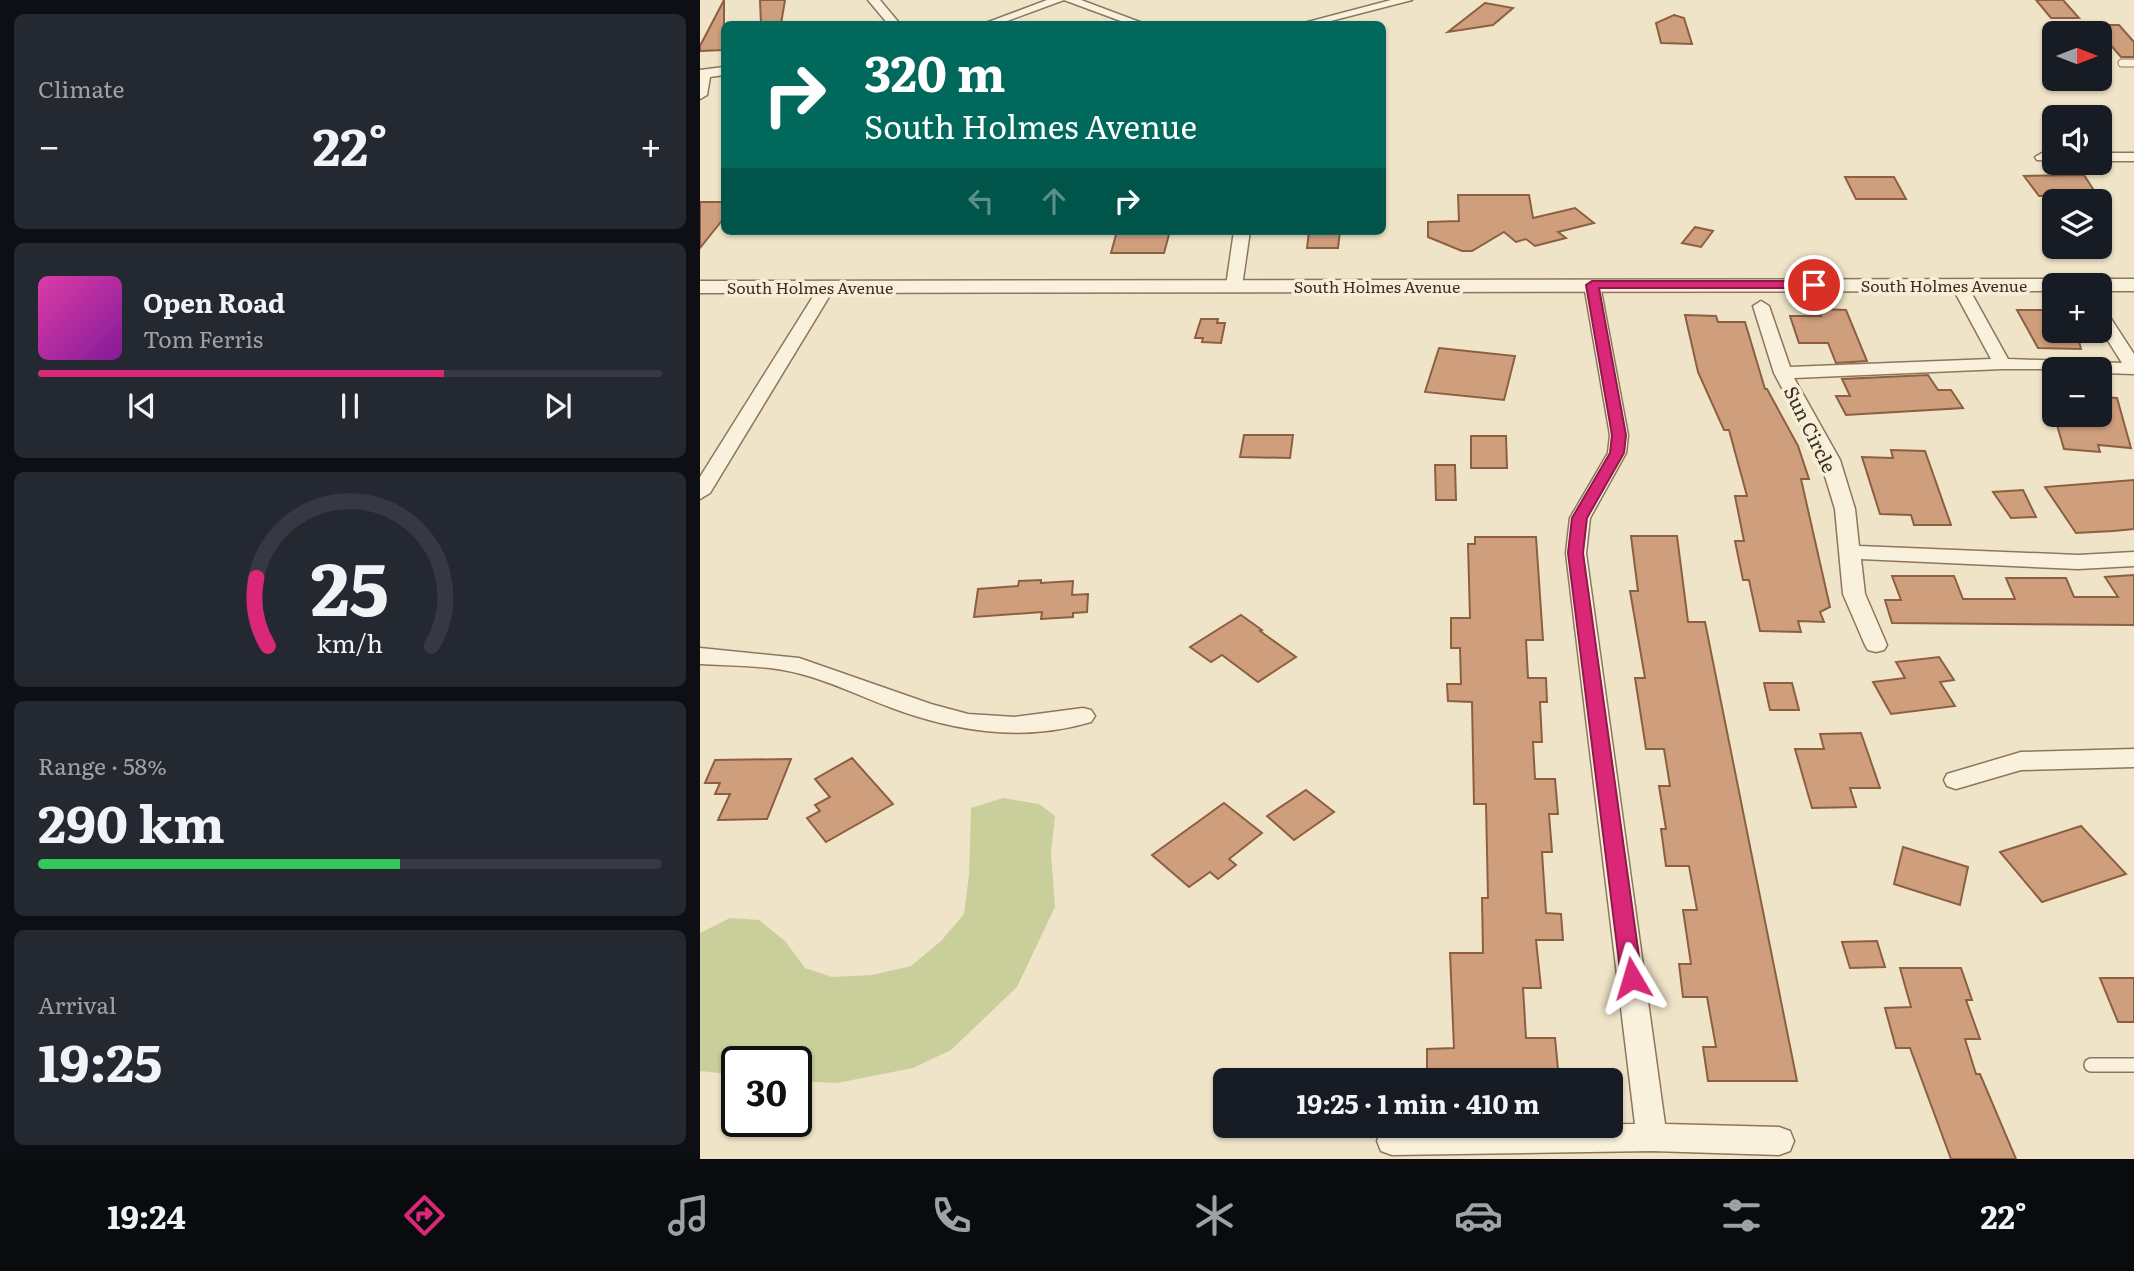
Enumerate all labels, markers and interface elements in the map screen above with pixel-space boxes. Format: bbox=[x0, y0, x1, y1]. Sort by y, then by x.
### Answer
north arrow bbox=[2042, 21, 2112, 91]
map controls bbox=[2042, 21, 2112, 427]
text: 320 m bbox=[864, 34, 1006, 107]
icon: right bbox=[749, 49, 840, 140]
text: Climate bbox=[38, 71, 124, 105]
text: South Holmes Avenue bbox=[864, 101, 1197, 149]
text: 22° bbox=[312, 105, 388, 182]
button: sound bbox=[2042, 105, 2112, 175]
text: − bbox=[38, 115, 60, 172]
text: + bbox=[640, 115, 662, 172]
icon: left bbox=[962, 182, 1000, 220]
icon: ahead bbox=[1035, 182, 1073, 220]
icon: right bbox=[1108, 182, 1146, 220]
button: layers bbox=[2042, 189, 2112, 259]
pin bbox=[1784, 255, 1844, 315]
icon: arrive bbox=[1795, 266, 1833, 304]
street label: South Holmes Avenue bbox=[1861, 273, 2027, 297]
button: + bbox=[2042, 273, 2112, 343]
street label: South Holmes Avenue bbox=[1294, 274, 1460, 298]
street label: South Holmes Avenue bbox=[727, 275, 893, 299]
text: Open Road bbox=[143, 282, 285, 321]
text: Tom Ferris bbox=[143, 321, 263, 355]
button: − bbox=[2042, 357, 2112, 427]
street label: Sun Circle bbox=[1778, 381, 1844, 477]
icon: previous bbox=[123, 387, 161, 425]
icon: pause bbox=[331, 387, 369, 425]
icon: next bbox=[539, 387, 577, 425]
text: 25 bbox=[311, 530, 389, 638]
text: km/h bbox=[317, 623, 383, 660]
text: Range · 58% bbox=[38, 748, 167, 782]
text: 290 km bbox=[38, 782, 225, 859]
position arrow bbox=[1595, 941, 1669, 1015]
text: Arrival bbox=[38, 987, 117, 1021]
text: 19:25 bbox=[38, 1021, 162, 1098]
speed limit sign: 30 bbox=[721, 1046, 812, 1137]
text: 19:25 · 1 min · 410 m bbox=[1296, 1083, 1540, 1122]
text: 19:24 bbox=[107, 1191, 186, 1239]
icon: directions bbox=[400, 1191, 449, 1240]
icon: music bbox=[664, 1191, 713, 1240]
icon: phone bbox=[927, 1191, 976, 1240]
icon: climate bbox=[1190, 1191, 1239, 1240]
icon: car bbox=[1454, 1191, 1503, 1240]
icon: filters bbox=[1717, 1191, 1766, 1240]
text: 22° bbox=[1980, 1191, 2027, 1239]

